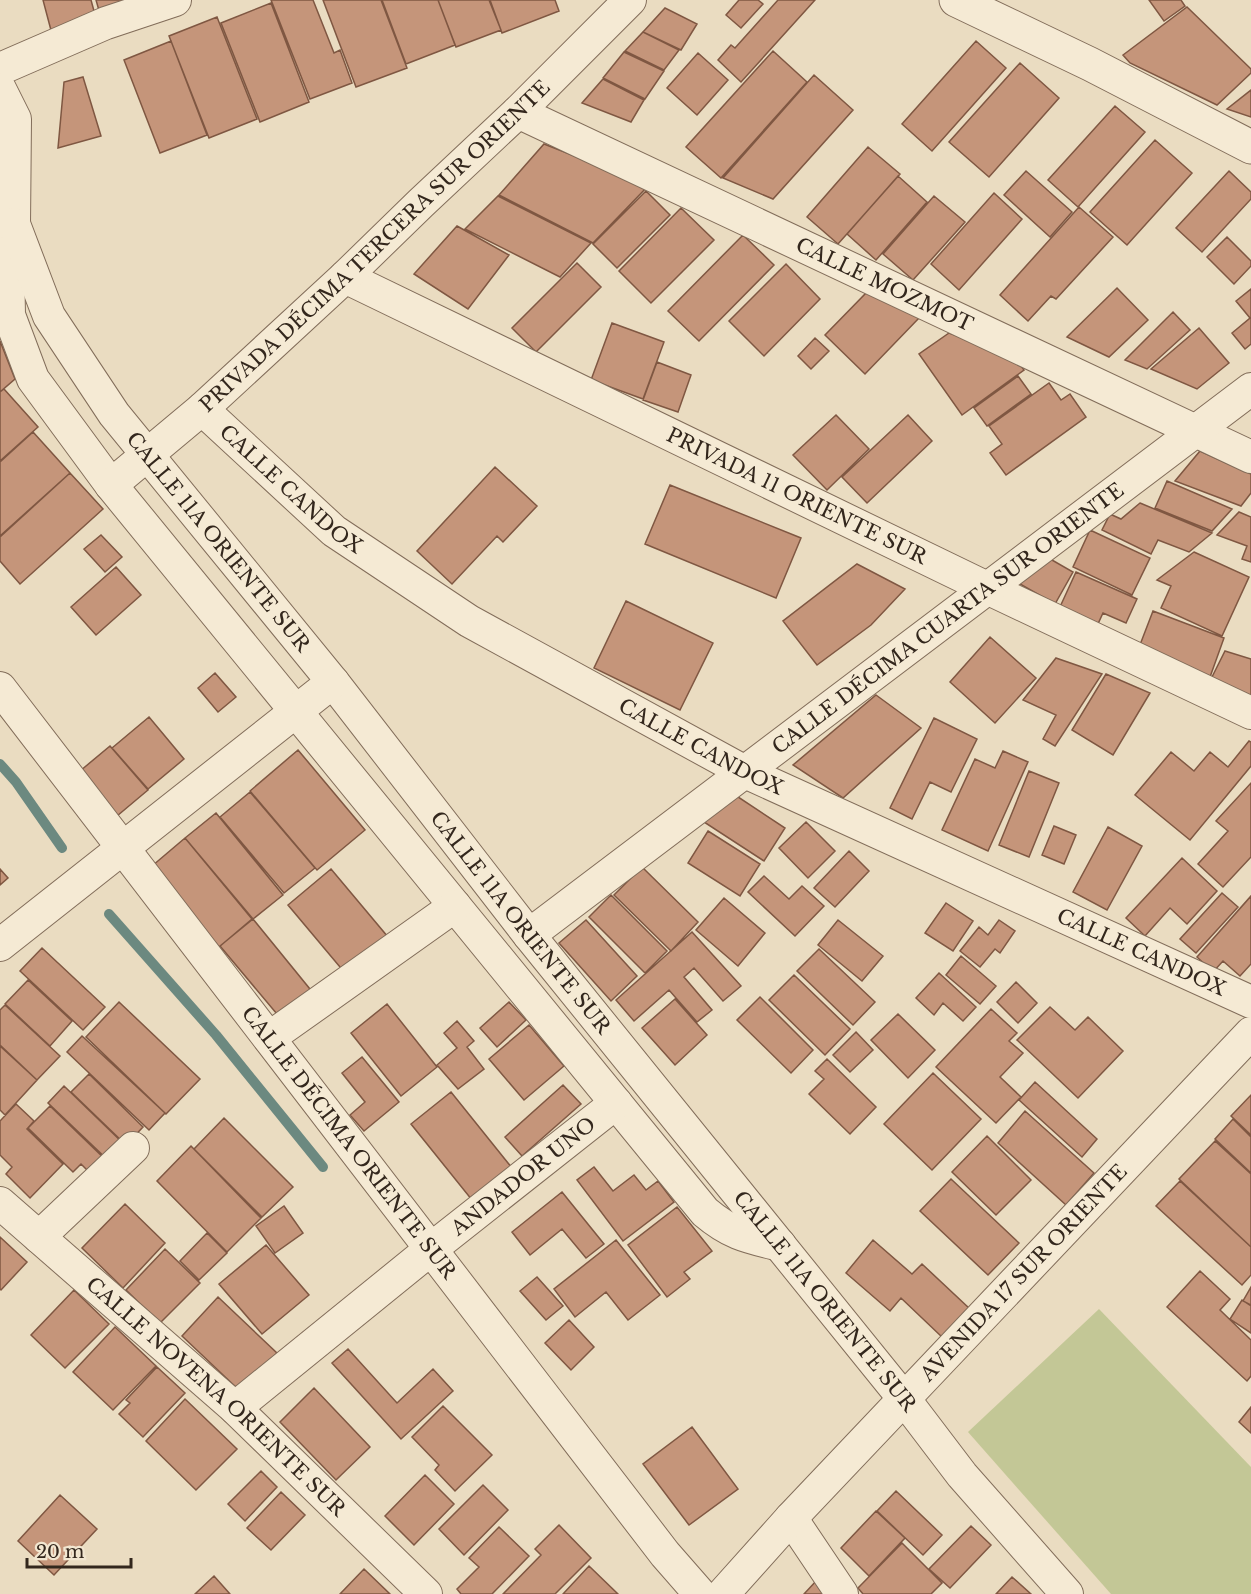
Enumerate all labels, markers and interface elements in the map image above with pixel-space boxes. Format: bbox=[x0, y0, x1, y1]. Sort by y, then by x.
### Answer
street label: PRIVADA DÉCIMA TERCERA SUR ORIENTE bbox=[195, 75, 555, 417]
street label: CALLE MOZMOT bbox=[792, 233, 977, 336]
street label: CALLE CANDOX bbox=[215, 420, 367, 559]
street label: PRIVADA 11 ORIENTE SUR bbox=[663, 423, 932, 570]
street label: CALLE 11A ORIENTE SUR bbox=[122, 427, 316, 657]
street label: CALLE DÉCIMA CUARTA SUR ORIENTE bbox=[767, 478, 1128, 759]
street label: CALLE CANDOX bbox=[615, 693, 788, 800]
street label: CALLE 11A ORIENTE SUR bbox=[426, 806, 617, 1039]
street label: CALLE CANDOX bbox=[1053, 903, 1230, 1001]
street label: CALLE DÉCIMA ORIENTE SUR bbox=[237, 1002, 462, 1284]
street label: ANDADOR UNO bbox=[446, 1112, 600, 1241]
street label: AVENIDA 17 SUR ORIENTE bbox=[915, 1159, 1132, 1387]
street label: CALLE 11A ORIENTE SUR bbox=[729, 1186, 922, 1417]
street label: CALLE NOVENA ORIENTE SUR bbox=[81, 1272, 351, 1522]
scale bar bbox=[27, 1531, 130, 1569]
text: 20 m bbox=[36, 1541, 84, 1563]

